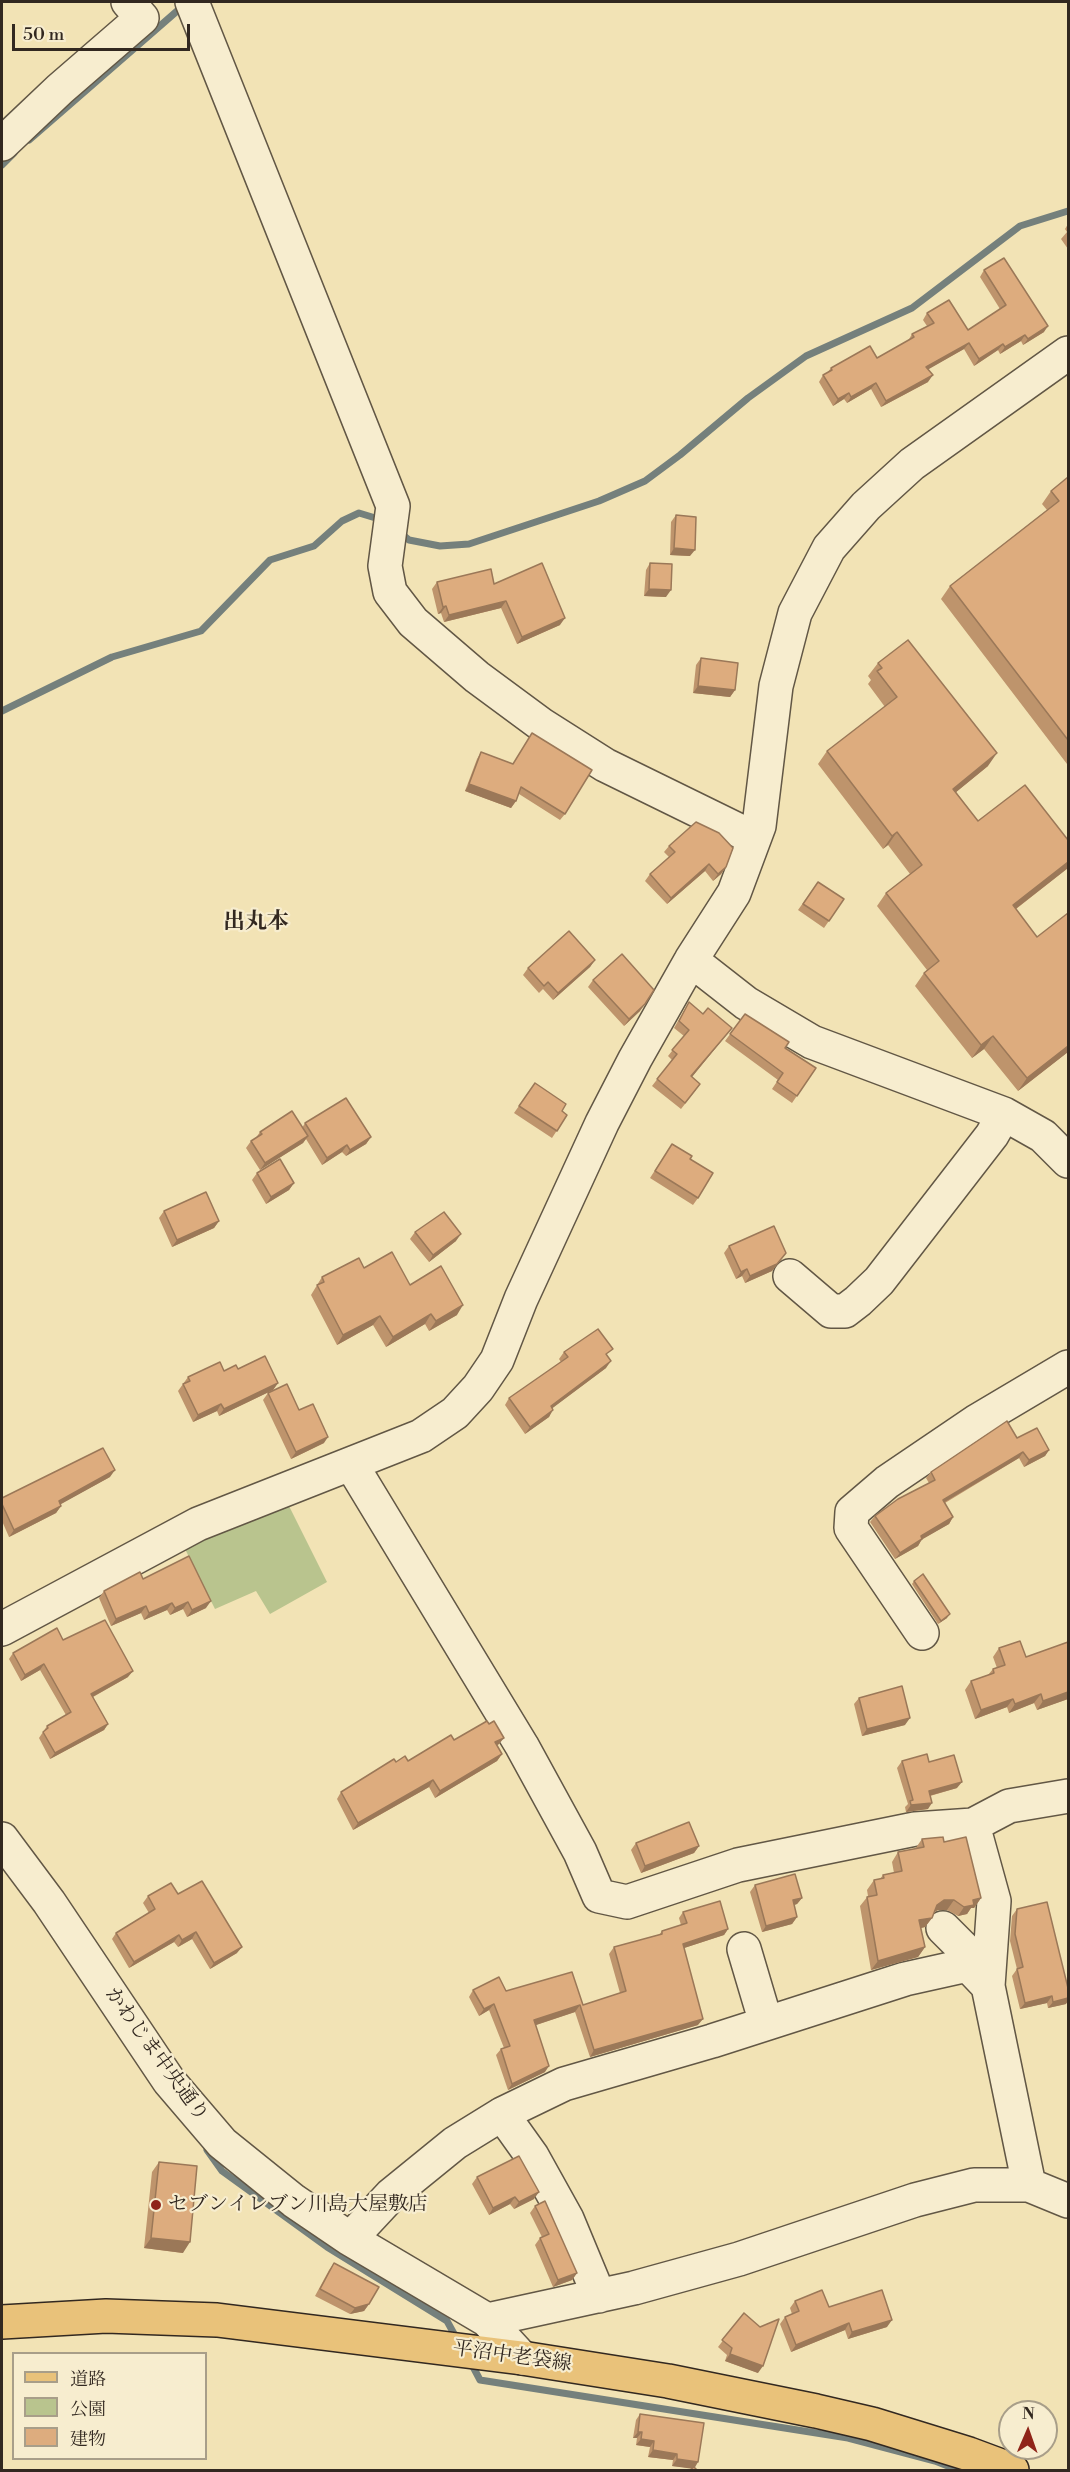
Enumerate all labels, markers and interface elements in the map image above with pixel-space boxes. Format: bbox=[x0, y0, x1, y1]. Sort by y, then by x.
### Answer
scale bar bbox=[15, 12, 194, 50]
text: 50 m bbox=[23, 23, 64, 46]
district label: 出丸本 bbox=[223, 910, 289, 936]
street label: かわじま中央通り bbox=[99, 1983, 213, 2127]
place label: セブンイレブン川島大屋敷店 bbox=[168, 2193, 428, 2217]
marker: セブンイレブン川島大屋敷店 bbox=[149, 2198, 163, 2212]
street label: 平沼中老袋線 bbox=[451, 2337, 573, 2377]
legend bbox=[12, 2352, 207, 2460]
text: 道路 bbox=[70, 2368, 106, 2391]
text: 公園 bbox=[70, 2398, 106, 2421]
north arrow bbox=[998, 2400, 1058, 2460]
text: N bbox=[1022, 2404, 1035, 2424]
text: 建物 bbox=[70, 2428, 106, 2451]

